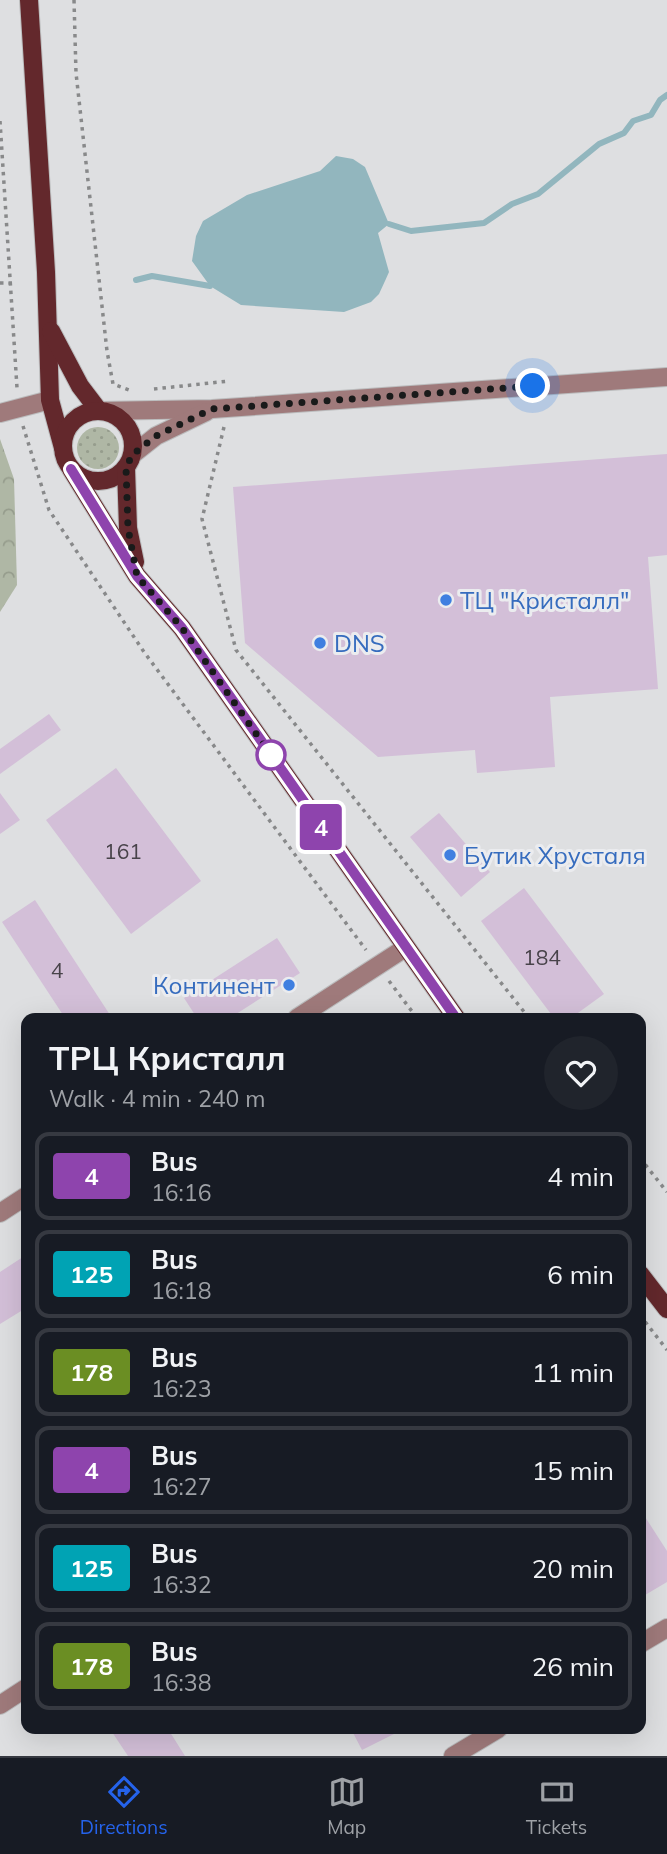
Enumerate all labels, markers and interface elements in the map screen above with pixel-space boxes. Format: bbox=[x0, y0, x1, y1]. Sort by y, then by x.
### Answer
your location bbox=[515, 368, 550, 403]
place label: ТЦ "Кристалл" bbox=[460, 585, 629, 615]
marker: ТЦ "Кристалл" bbox=[438, 592, 454, 608]
place label: DNS bbox=[334, 628, 385, 658]
marker: DNS bbox=[312, 635, 328, 651]
unlabelled marker bbox=[256, 740, 286, 770]
line badge: 4 bbox=[298, 804, 344, 850]
text: 4 bbox=[314, 812, 328, 842]
house number: 161 bbox=[104, 838, 142, 864]
place label: Бутик Хрусталя bbox=[464, 840, 646, 870]
marker: Бутик Хрусталя bbox=[442, 847, 458, 863]
house number: 184 bbox=[523, 944, 561, 970]
house number: 4 bbox=[51, 957, 64, 983]
place label: Континент bbox=[153, 970, 275, 1000]
marker: Континент bbox=[281, 977, 297, 993]
button: heart bbox=[544, 1036, 618, 1110]
text: ТРЦ Кристалл bbox=[49, 1037, 286, 1078]
text: Walk · 4 min · 240 m bbox=[49, 1084, 266, 1113]
text: Bus bbox=[151, 1145, 197, 1178]
text: 4 min bbox=[547, 1160, 614, 1193]
text: 4 bbox=[84, 1161, 99, 1191]
text: 16:16 bbox=[151, 1178, 211, 1207]
text: Bus bbox=[151, 1243, 197, 1276]
text: 6 min bbox=[547, 1258, 614, 1291]
text: 125 bbox=[70, 1259, 113, 1289]
text: 16:18 bbox=[151, 1276, 211, 1305]
text: Bus bbox=[151, 1341, 197, 1374]
text: 11 min bbox=[532, 1356, 614, 1389]
text: 178 bbox=[70, 1357, 113, 1387]
text: 16:23 bbox=[151, 1374, 211, 1403]
text: Bus bbox=[151, 1439, 197, 1472]
text: 15 min bbox=[532, 1454, 614, 1487]
text: 4 bbox=[84, 1455, 99, 1485]
text: 16:27 bbox=[151, 1472, 211, 1501]
text: Bus bbox=[151, 1537, 197, 1570]
text: 20 min bbox=[532, 1552, 614, 1585]
text: 125 bbox=[70, 1553, 113, 1583]
text: 16:32 bbox=[151, 1570, 211, 1599]
text: Bus bbox=[151, 1635, 197, 1668]
text: 26 min bbox=[532, 1650, 614, 1683]
text: 178 bbox=[70, 1651, 113, 1681]
text: 16:38 bbox=[151, 1668, 211, 1697]
tab: Directions bbox=[80, 1773, 168, 1839]
tab: Map bbox=[327, 1773, 366, 1839]
tab: Tickets bbox=[526, 1773, 587, 1839]

